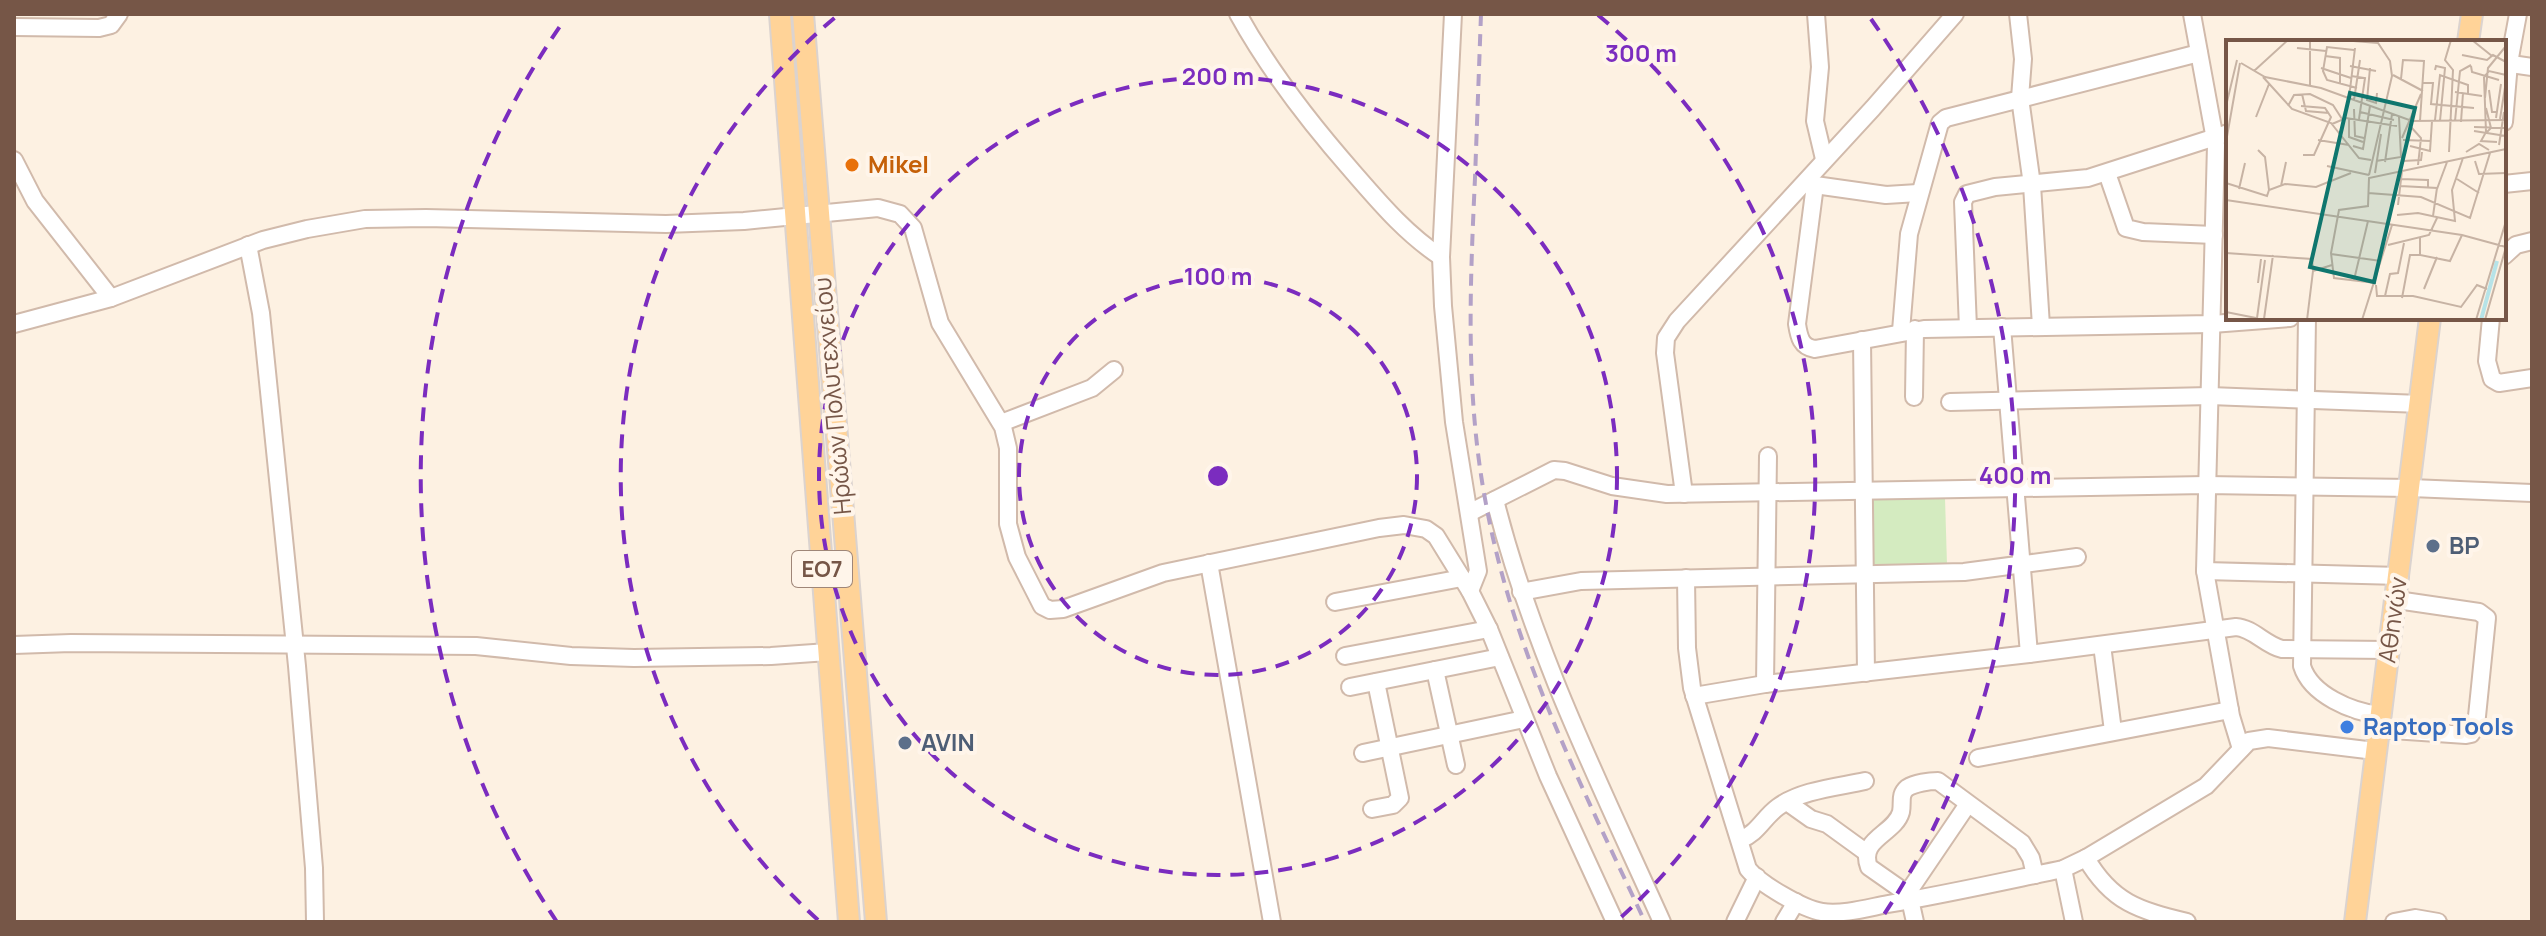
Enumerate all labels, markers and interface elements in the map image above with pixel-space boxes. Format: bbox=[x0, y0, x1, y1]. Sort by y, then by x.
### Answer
text: 300 m bbox=[1605, 36, 1677, 69]
inset map bbox=[2226, 40, 2506, 320]
text: 200 m bbox=[1182, 59, 1254, 92]
place label: Mikel bbox=[868, 147, 929, 180]
marker: Mikel bbox=[843, 156, 861, 174]
text: 100 m bbox=[1184, 259, 1252, 292]
street label: Ηρώων Πολυτεχνείου bbox=[805, 276, 858, 516]
text: 400 m bbox=[1979, 458, 2051, 491]
centre of rings bbox=[1204, 462, 1232, 490]
place label: BP bbox=[2449, 528, 2479, 561]
marker: BP bbox=[2424, 537, 2442, 555]
road number: ΕΟ7 bbox=[792, 551, 852, 587]
street label: Αθηνών bbox=[2369, 575, 2414, 665]
place label: Raptop Tools bbox=[2363, 709, 2514, 742]
marker: Raptop Tools bbox=[2338, 718, 2356, 736]
place label: AVIN bbox=[921, 725, 975, 758]
marker: AVIN bbox=[896, 734, 914, 752]

